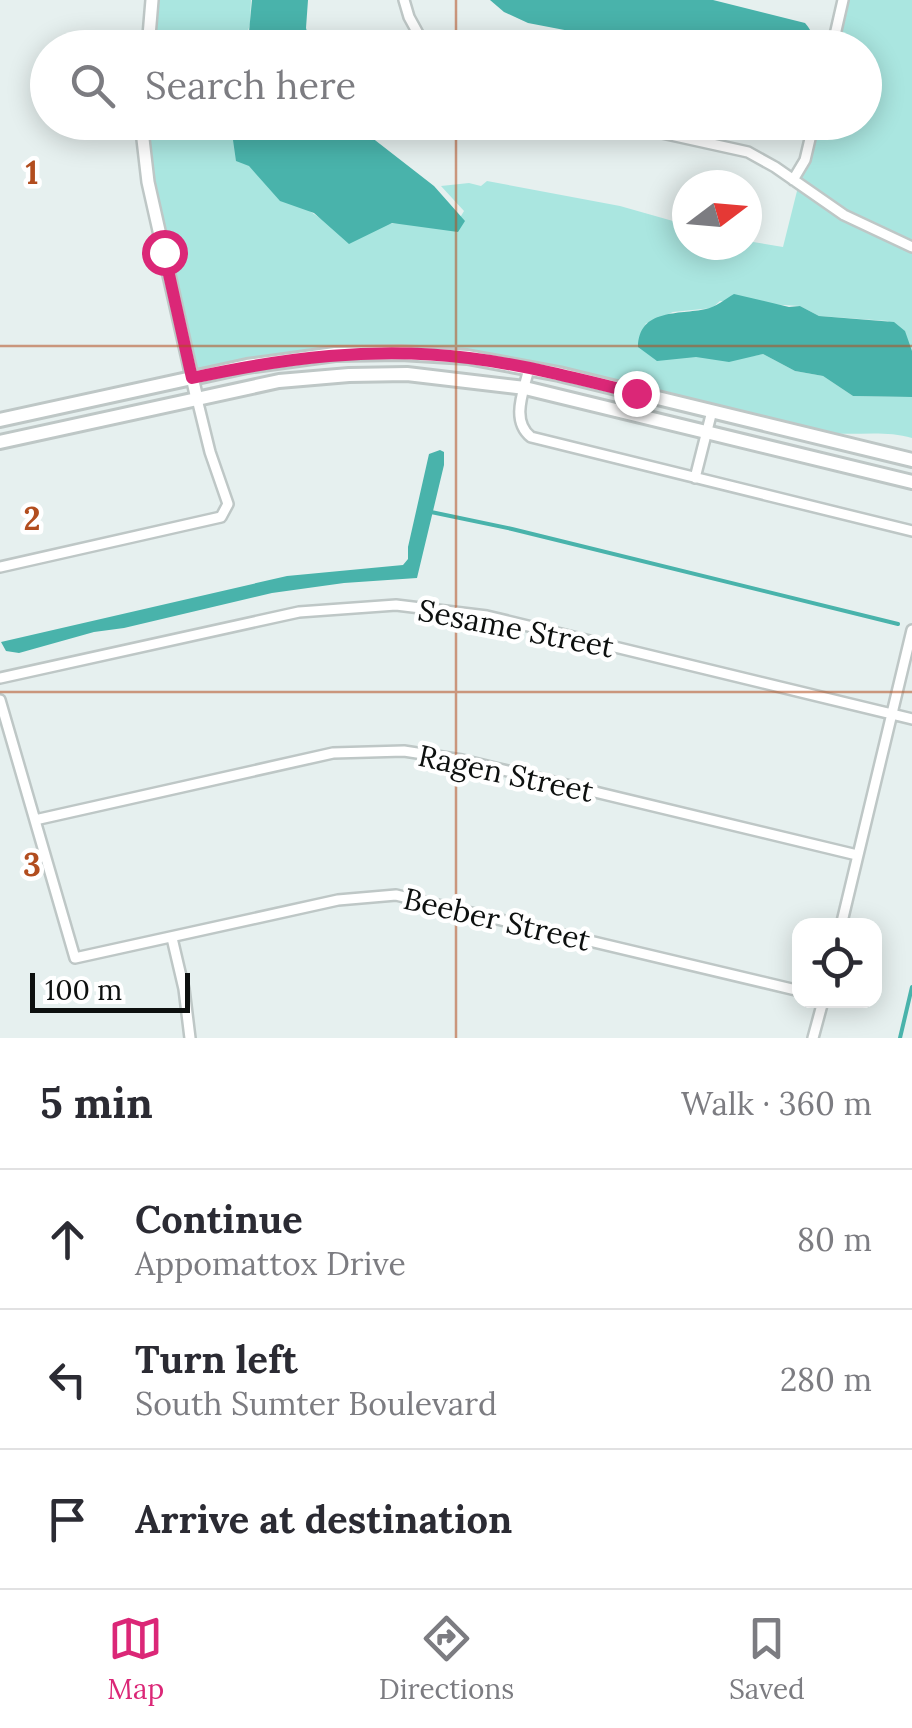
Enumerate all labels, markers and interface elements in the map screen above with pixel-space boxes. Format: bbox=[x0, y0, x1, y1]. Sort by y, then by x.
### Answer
search box bbox=[30, 30, 882, 140]
icon: search bbox=[65, 58, 120, 113]
text: Search here bbox=[145, 61, 356, 109]
text: 1 bbox=[26, 152, 39, 193]
north arrow bbox=[672, 170, 762, 260]
route start bbox=[142, 230, 188, 276]
route end bbox=[614, 371, 660, 417]
text: 2 bbox=[23, 498, 41, 539]
street label: Sesame Street bbox=[415, 590, 618, 666]
street label: Ragen Street bbox=[415, 736, 597, 811]
text: 3 bbox=[23, 844, 41, 885]
street label: Beeber Street bbox=[400, 879, 595, 959]
map controls bbox=[792, 918, 882, 1008]
button: locate bbox=[792, 918, 882, 1008]
scale bar bbox=[30, 968, 190, 1013]
text: 100 m bbox=[45, 972, 122, 1008]
text: 5 min bbox=[40, 1076, 153, 1130]
text: Walk · 360 m bbox=[681, 1083, 872, 1124]
text: Continue bbox=[135, 1195, 303, 1243]
icon: ahead bbox=[40, 1212, 95, 1267]
text: 80 m bbox=[797, 1219, 872, 1260]
text: Appomattox Drive bbox=[135, 1243, 406, 1284]
text: Turn left bbox=[135, 1335, 298, 1383]
icon: left bbox=[40, 1352, 95, 1407]
text: 280 m bbox=[780, 1359, 872, 1400]
text: South Sumter Boulevard bbox=[135, 1383, 497, 1424]
icon: arrive bbox=[40, 1492, 95, 1547]
text: Arrive at destination bbox=[135, 1495, 512, 1543]
tab: Map bbox=[107, 1611, 164, 1707]
tab: Directions bbox=[379, 1611, 514, 1707]
tab: Saved bbox=[729, 1611, 805, 1707]

